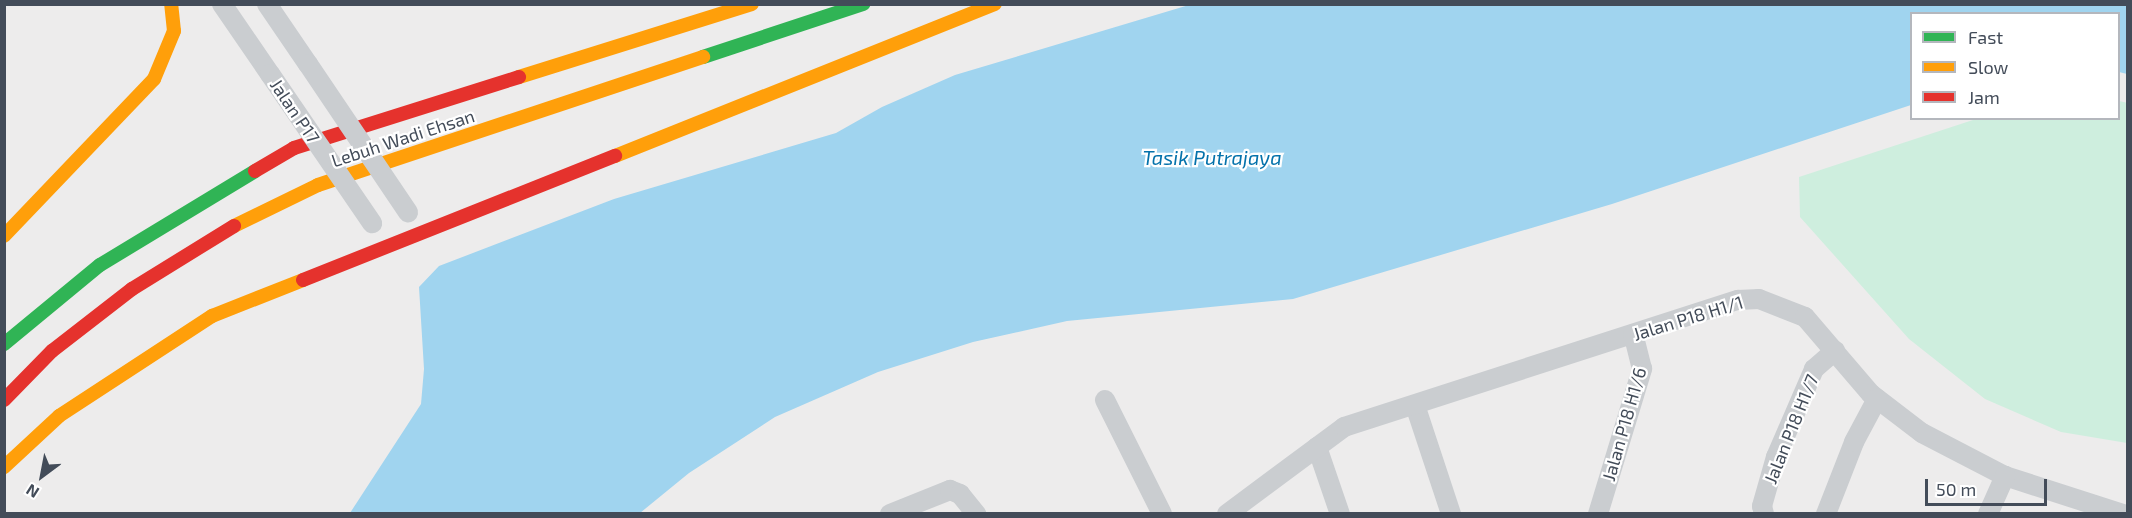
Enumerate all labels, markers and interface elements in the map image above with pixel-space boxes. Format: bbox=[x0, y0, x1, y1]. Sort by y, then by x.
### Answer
legend bbox=[1910, 12, 2120, 120]
text: Fast bbox=[1968, 26, 2003, 48]
text: Slow bbox=[1968, 56, 2008, 78]
street label: Jalan P17 bbox=[266, 75, 324, 147]
text: Jam bbox=[1968, 86, 2000, 108]
street label: Lebuh Wadi Ehsan bbox=[329, 105, 477, 171]
water label: Tasik Putrajaya bbox=[1142, 145, 1282, 169]
street label: Jalan P18 H1/1 bbox=[1630, 291, 1746, 345]
street label: Jalan P18 H1/6 bbox=[1597, 365, 1651, 483]
street label: Jalan P18 H1/7 bbox=[1759, 371, 1823, 487]
north arrow bbox=[12, 446, 72, 506]
scale bar bbox=[1928, 467, 2050, 505]
text: 50 m bbox=[1936, 478, 1976, 500]
text: N bbox=[22, 481, 42, 503]

